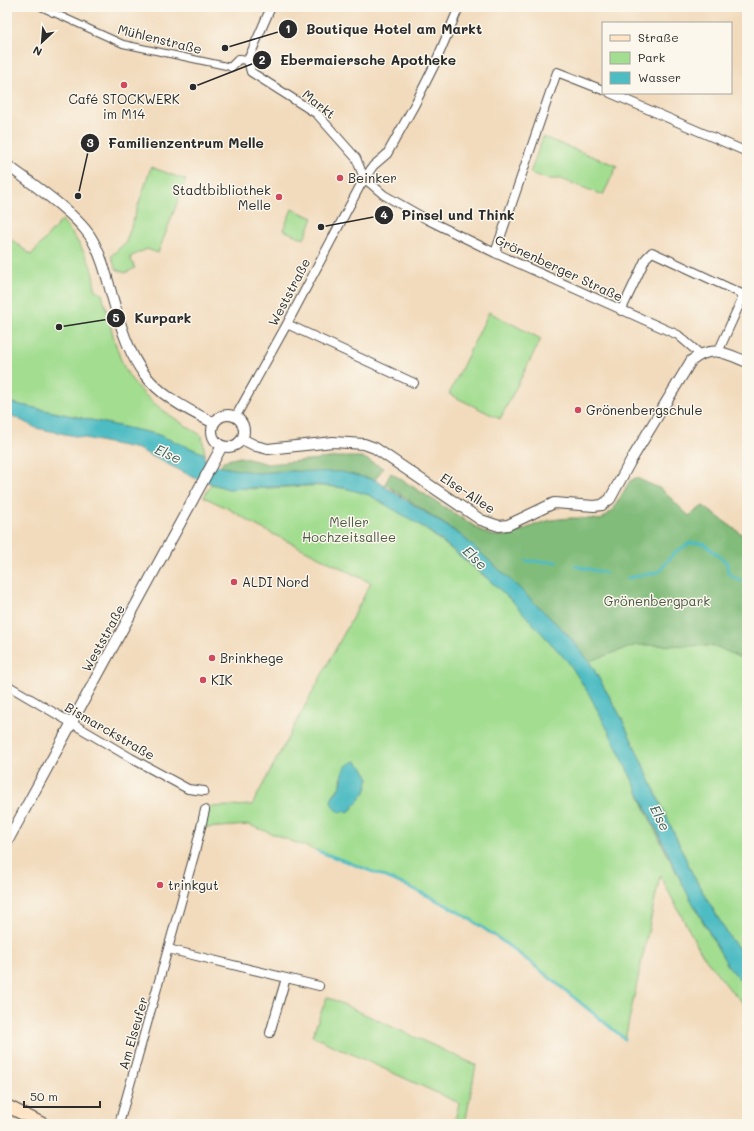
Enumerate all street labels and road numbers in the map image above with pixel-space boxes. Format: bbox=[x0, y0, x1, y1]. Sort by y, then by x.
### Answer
street label: Mühlenstraße bbox=[116, 20, 204, 57]
street label: Markt bbox=[299, 85, 339, 122]
street label: Grönenberger Straße bbox=[492, 230, 626, 305]
street label: Weststraße bbox=[264, 255, 314, 329]
street label: Else-Allee bbox=[438, 469, 499, 517]
street label: Weststraße bbox=[77, 601, 128, 674]
street label: Bismarckstraße bbox=[62, 698, 158, 763]
street label: Am Elseufer bbox=[114, 994, 151, 1071]

